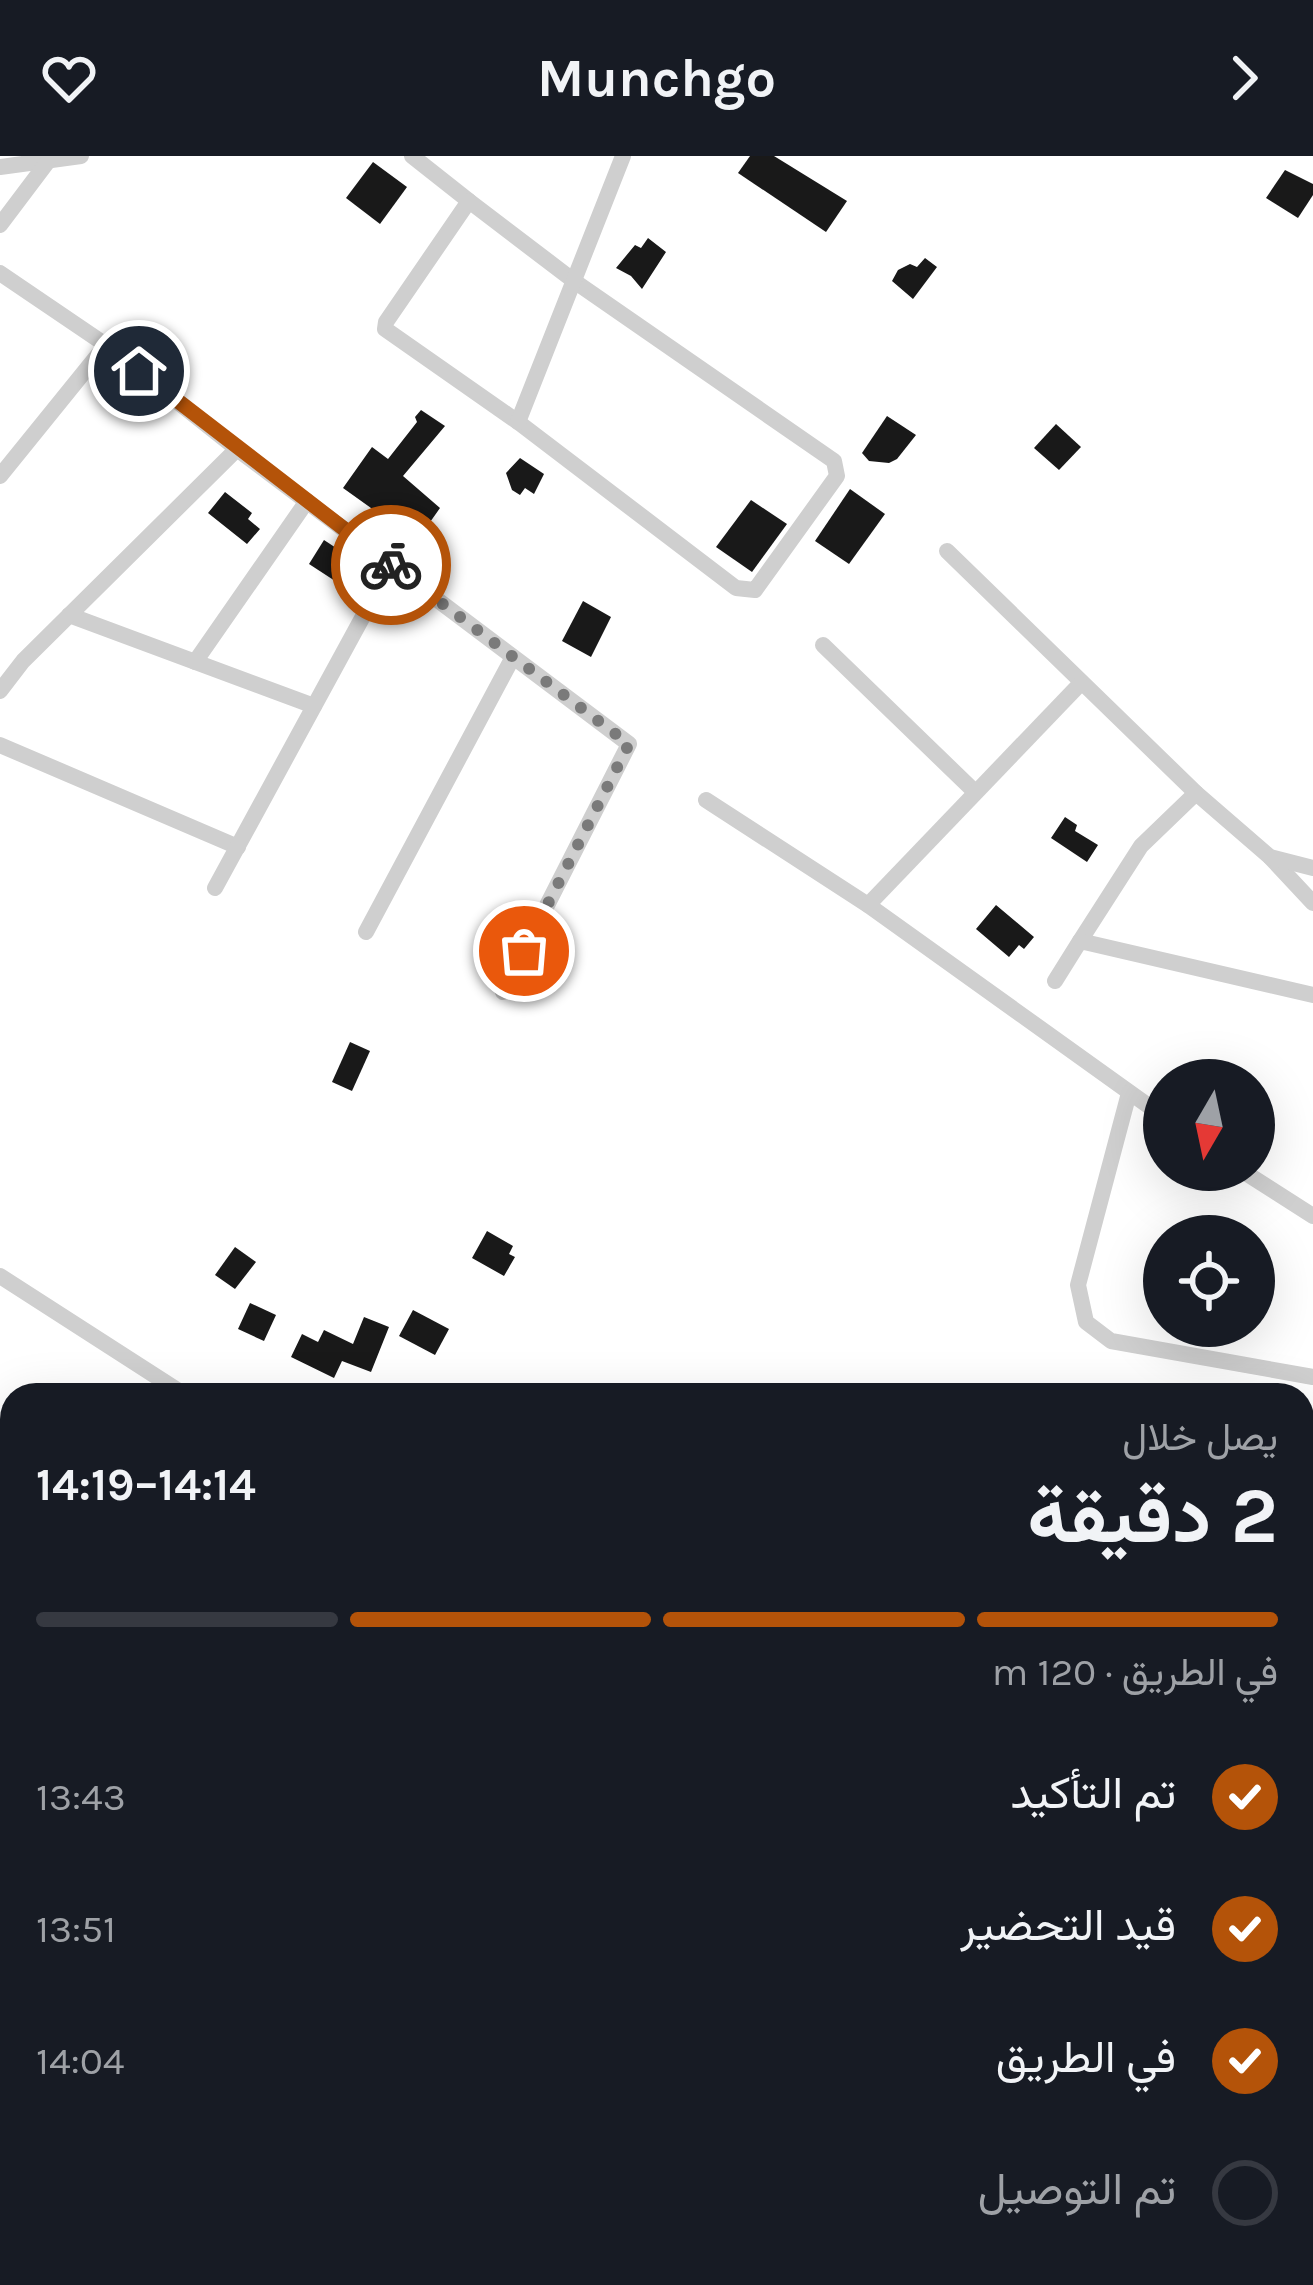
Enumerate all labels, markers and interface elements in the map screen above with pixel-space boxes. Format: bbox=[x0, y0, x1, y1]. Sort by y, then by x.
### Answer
icon: heart bbox=[36, 45, 102, 111]
icon: forward bbox=[1211, 45, 1277, 111]
text: Munchgo bbox=[537, 46, 776, 110]
pin bbox=[88, 320, 190, 422]
icon: home bbox=[106, 338, 172, 404]
courier bbox=[331, 505, 451, 625]
icon: bike bbox=[358, 532, 424, 598]
pin bbox=[473, 900, 575, 1002]
icon: bag bbox=[491, 918, 557, 984]
north arrow bbox=[1143, 1059, 1275, 1191]
map controls bbox=[1143, 1059, 1275, 1347]
button: locate bbox=[1143, 1215, 1275, 1347]
text: يصل خلال bbox=[1122, 1414, 1278, 1460]
text: 14:14–14:19 bbox=[36, 1459, 256, 1511]
text: 2 دقيقة bbox=[1027, 1470, 1278, 1562]
text: في الطريق · 120 m bbox=[992, 1649, 1278, 1695]
icon: check bbox=[1212, 1764, 1278, 1830]
text: تم التأكيد bbox=[1010, 1767, 1176, 1819]
text: 13:43 bbox=[36, 1774, 126, 1820]
icon: check bbox=[1212, 1896, 1278, 1962]
text: قيد التحضير bbox=[960, 1899, 1176, 1951]
text: 13:51 bbox=[36, 1906, 116, 1952]
icon: check bbox=[1212, 2028, 1278, 2094]
text: في الطريق bbox=[996, 2031, 1176, 2083]
text: 14:04 bbox=[36, 2038, 125, 2084]
text: تم التوصيل bbox=[978, 2163, 1176, 2215]

